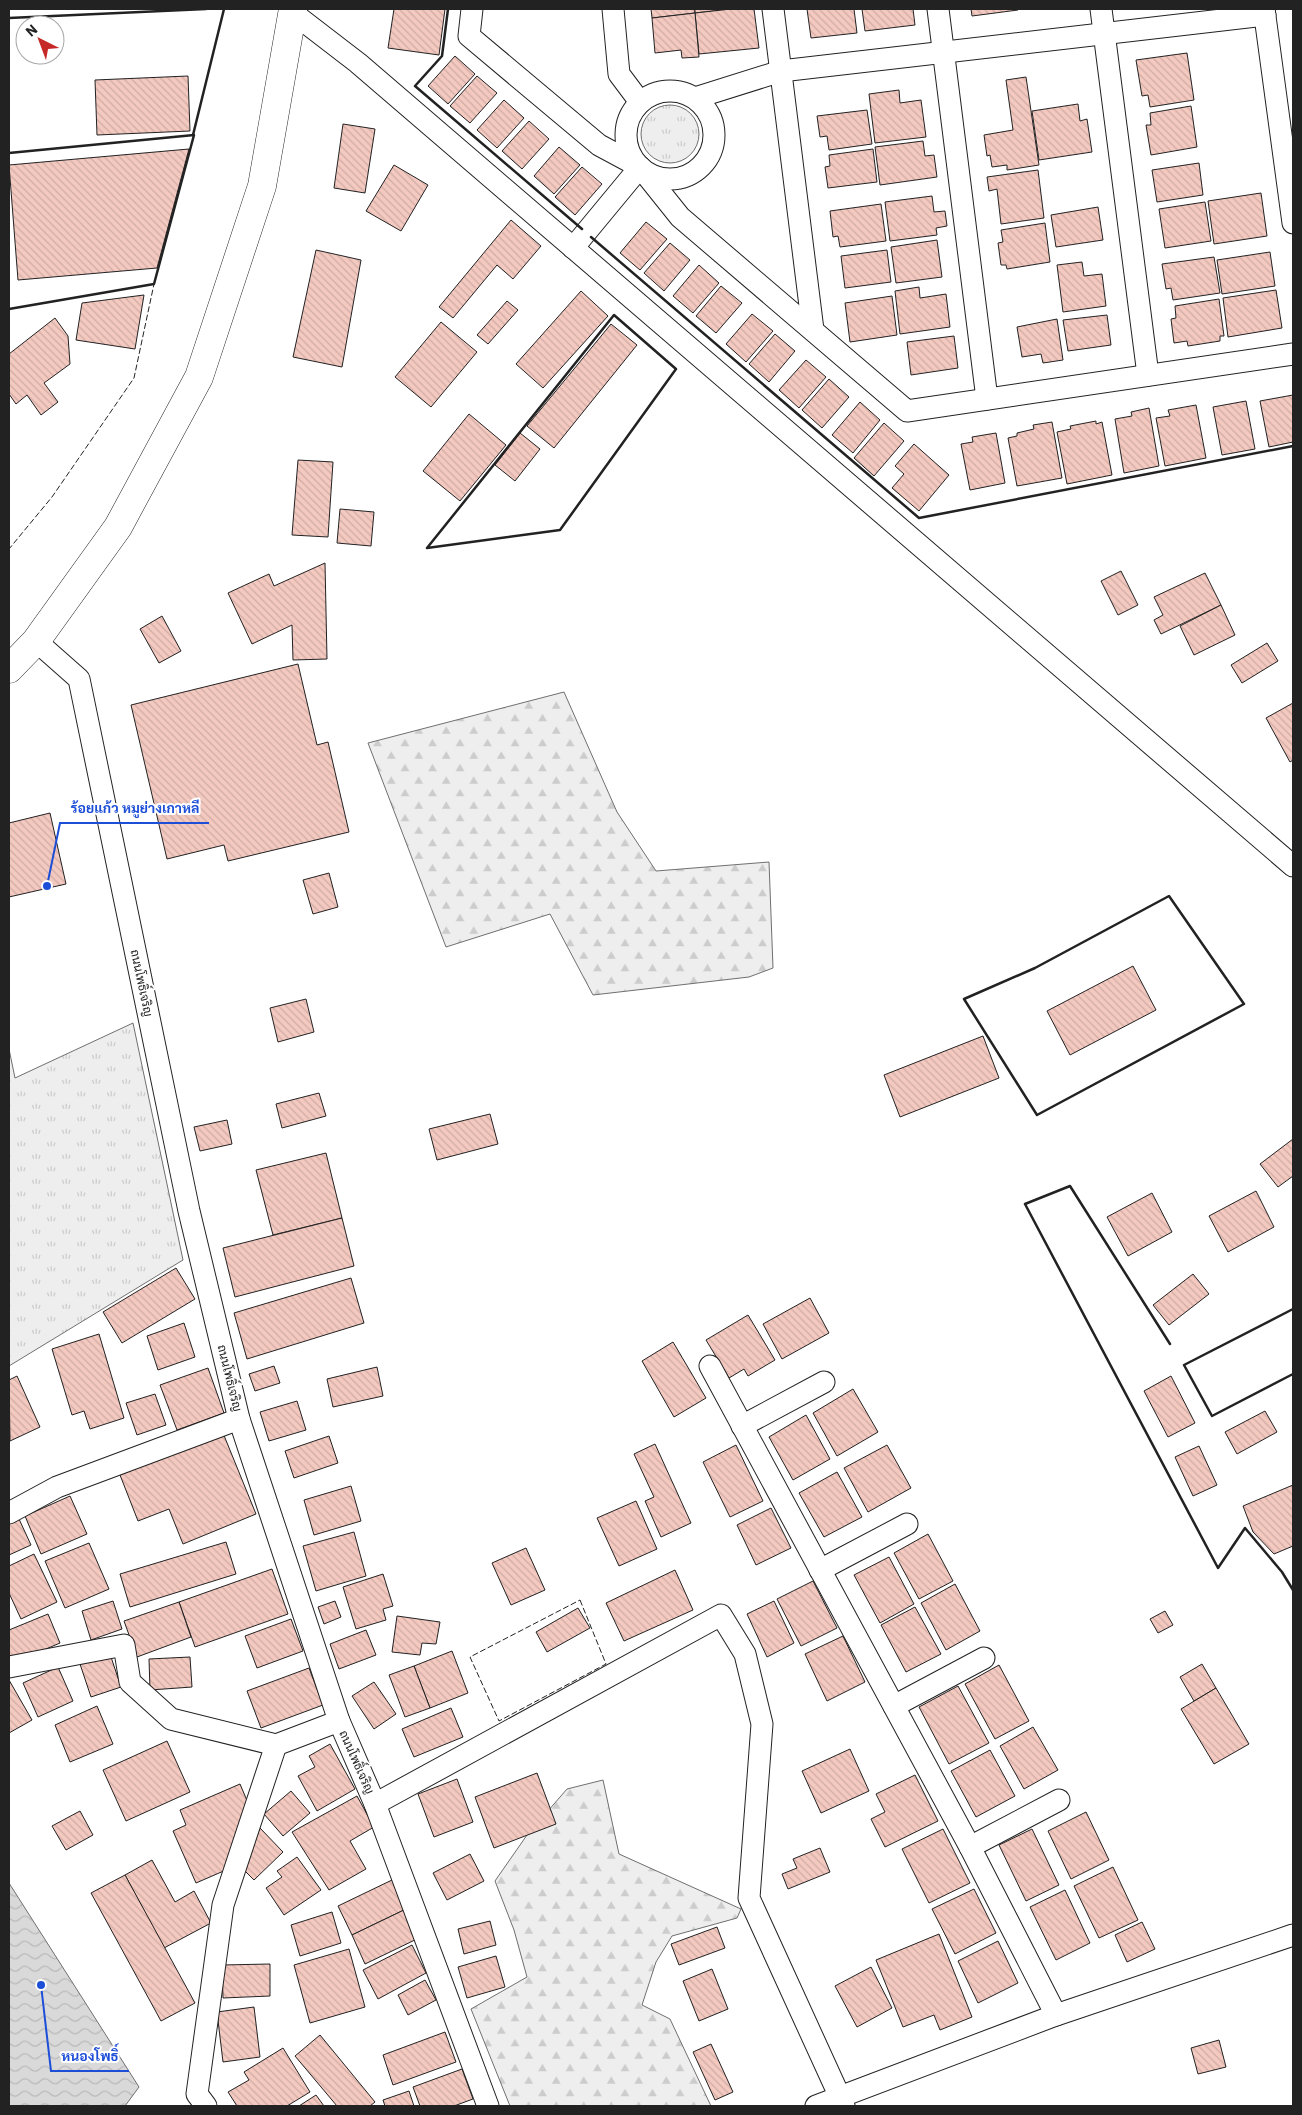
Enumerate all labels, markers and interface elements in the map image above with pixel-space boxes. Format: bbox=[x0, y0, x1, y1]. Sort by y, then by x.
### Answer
north arrow bbox=[15, 15, 65, 65]
text: N bbox=[22, 20, 41, 40]
callout: ร้อยแก้ว หมูย่างเกาหลี bbox=[60, 794, 209, 823]
text: ร้อยแก้ว หมูย่างเกาหลี bbox=[71, 799, 200, 819]
street label: ถนนโพธิ์เจริญ bbox=[128, 947, 160, 1018]
street label: ถนนโพธิ์เจริญ bbox=[214, 1342, 249, 1413]
street label: ถนนโพธิ์เจริญ bbox=[336, 1726, 381, 1796]
callout: หนองโพธิ์ bbox=[51, 2042, 129, 2071]
text: หนองโพธิ์ bbox=[61, 2043, 119, 2065]

